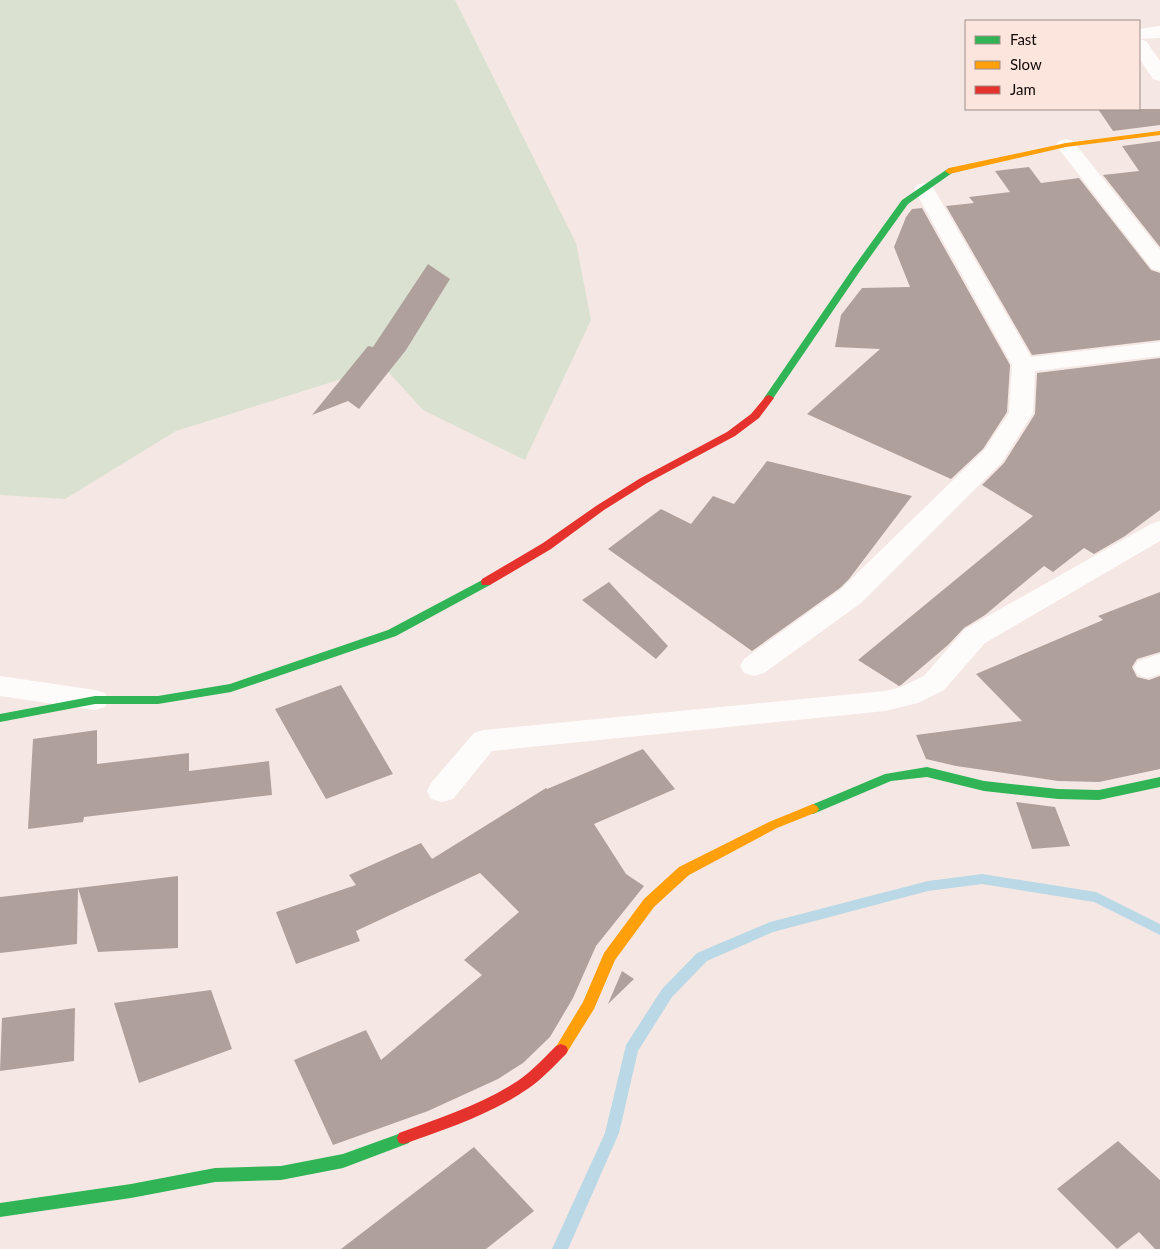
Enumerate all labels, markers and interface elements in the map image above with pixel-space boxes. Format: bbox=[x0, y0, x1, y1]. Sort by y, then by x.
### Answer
legend bbox=[965, 20, 1140, 110]
text: Fast bbox=[1010, 30, 1037, 48]
text: Slow bbox=[1010, 55, 1042, 73]
text: Jam bbox=[1010, 80, 1036, 98]

